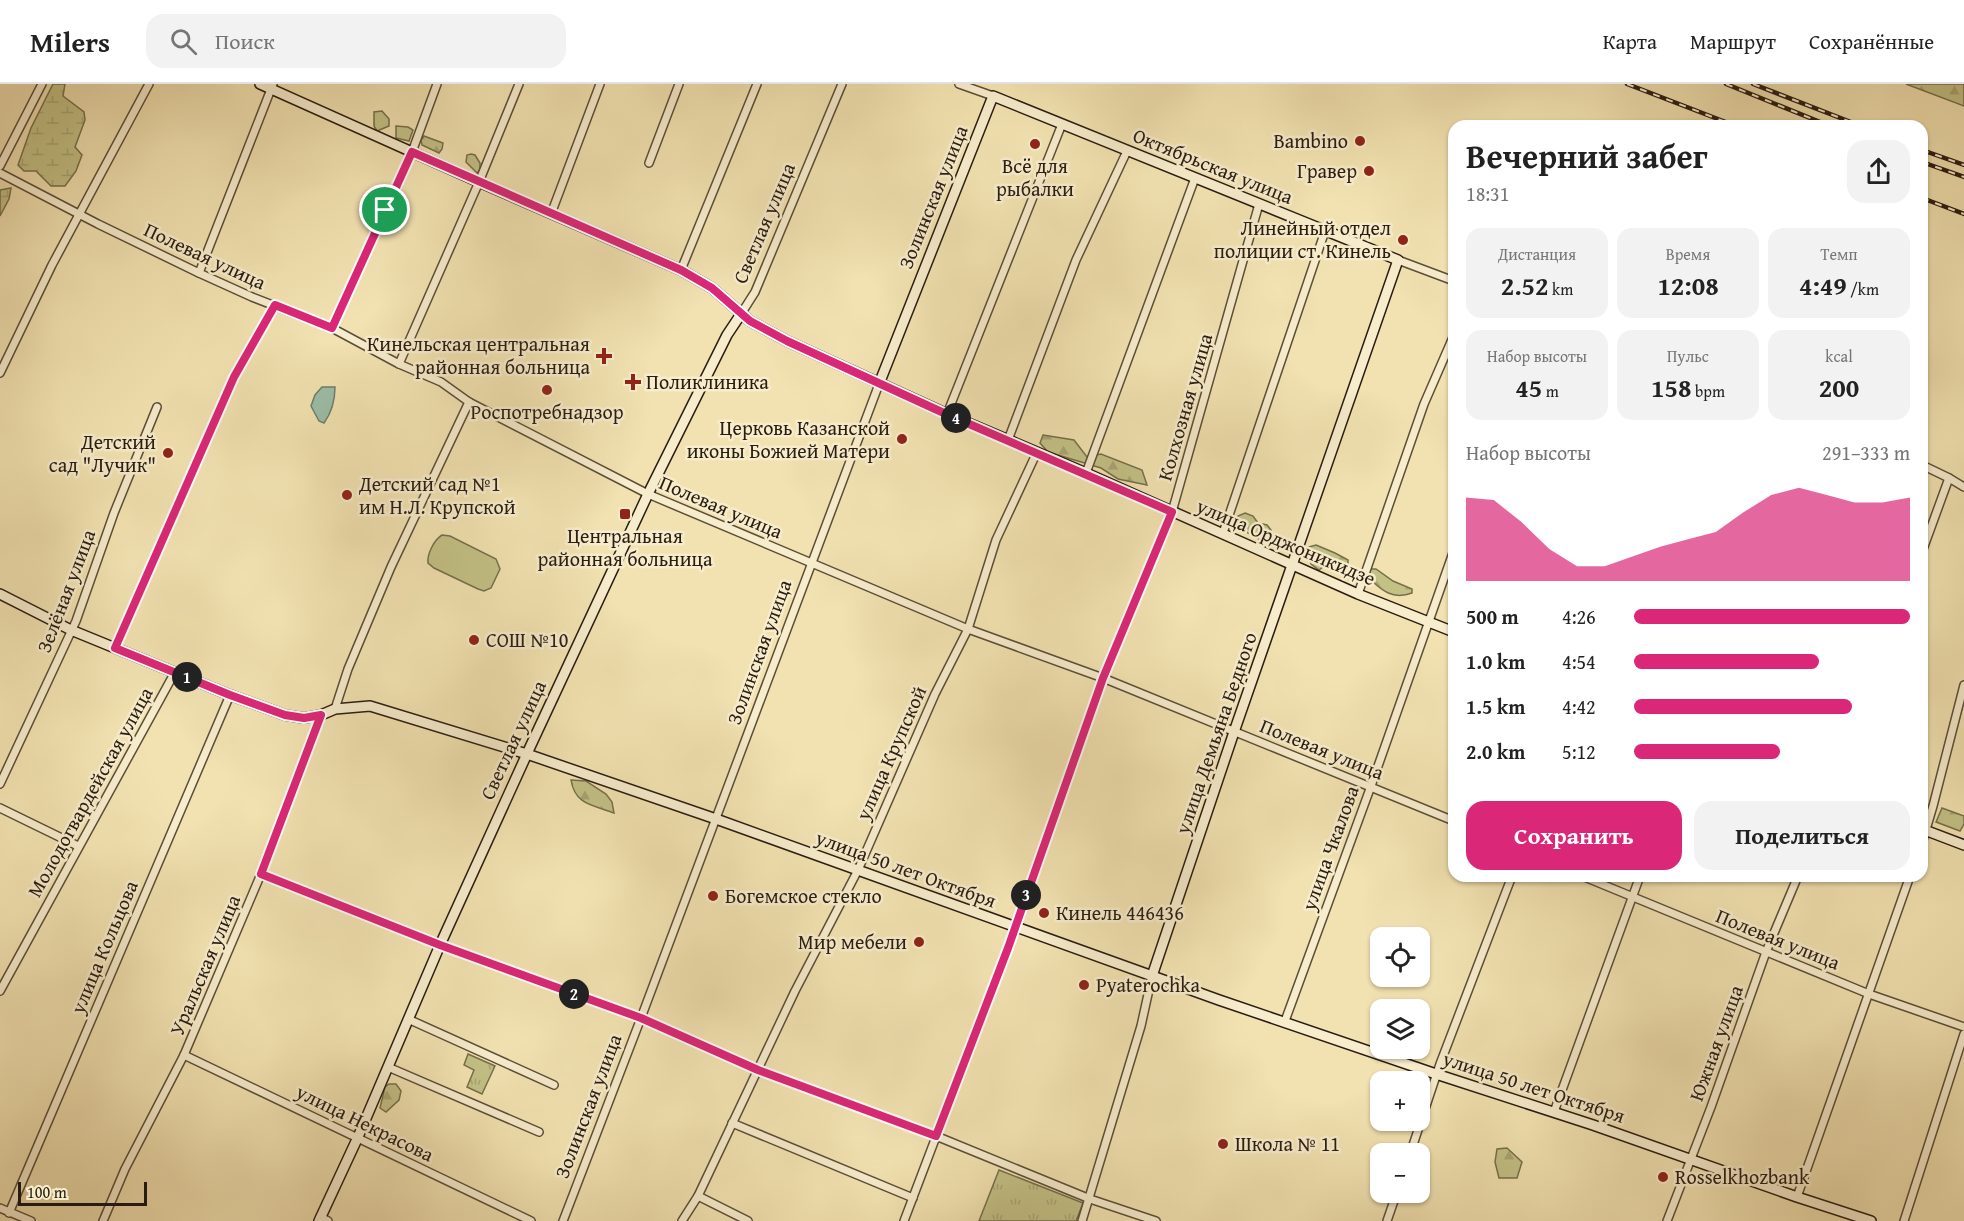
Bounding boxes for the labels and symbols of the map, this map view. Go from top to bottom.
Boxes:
street label: Золинская улица [891,120,975,273]
street label: Октябрьская улица [1129,120,1298,211]
place label: Bambino [1273,126,1348,155]
marker: Bambino [1353,134,1367,148]
marker: Всё для рыбалки [1028,137,1042,151]
place label: Всё для рыбалки [996,151,1074,203]
place label: Гравер [1297,156,1357,185]
street label: Светлая улица [725,157,802,288]
marker: Гравер [1362,164,1376,178]
pin [359,184,410,235]
place label: Линейный отдел полиции ст. Кинель [1214,213,1391,265]
street label: Полевая улица [140,215,271,297]
marker: Линейный отдел полиции ст. Кинель [1396,233,1410,247]
place label: Кинельская центральная районная больница [367,329,590,381]
street label: Колхозная улица [1150,329,1220,484]
marker: Кинельская центральная районная больница [595,347,613,365]
place label: Поликлиника [646,367,769,396]
marker: Поликлиника [624,373,642,391]
marker: Роспотребнадзор [540,383,554,397]
place label: Роспотребнадзор [470,397,624,426]
pin: 4 [941,403,971,433]
place label: Церковь Казанской иконы Божией Матери [687,413,890,465]
place label: Детский сад "Лучик" [49,427,156,479]
marker: Церковь Казанской иконы Божией Матери [895,432,909,446]
marker: Детский сад "Лучик" [161,446,175,460]
street label: Полевая улица [655,468,788,546]
place label: Детский сад №1 им Н.Л. Крупской [358,469,516,521]
marker: Детский сад №1 им Н.Л. Крупской [340,488,354,502]
street label: улица Орджоникидзе [1191,490,1380,592]
marker: Центральная районная больница [618,507,632,521]
place label: Центральная районная больница [538,521,713,573]
street label: Зелёная улица [29,525,102,657]
street label: Золинская улица [719,575,798,728]
place label: СОШ №10 [486,625,568,654]
street label: улица Демьяна Бедного [1167,628,1264,839]
marker: СОШ №10 [467,633,481,647]
pin: 1 [172,662,202,692]
street label: Светлая улица [472,675,553,804]
street label: Молодогвардейская улица [20,681,160,902]
street label: улица Крупской [848,681,933,826]
street label: Полевая улица [1256,711,1389,787]
street label: улица Чкалова [1293,781,1366,915]
street label: улица 50 лет Октября [811,822,1000,915]
street label: улица Кольцова [62,875,145,1019]
pin: 3 [1011,880,1041,910]
place label: Богемское стекло [725,881,882,910]
marker: Богемское стекло [706,889,720,903]
street label: Уральская улица [162,890,247,1040]
place label: Кинель 446436 [1056,898,1184,927]
street label: Полевая улица [1712,901,1845,977]
marker: Кинель 446436 [1037,906,1051,920]
place label: Мир мебели [798,927,907,956]
marker: Мир мебели [912,935,926,949]
place label: Pyaterochka [1096,970,1200,999]
marker: Pyaterochka [1077,978,1091,992]
pin: 2 [559,979,589,1009]
street label: Южная улица [1681,980,1750,1105]
street label: Золинская улица [547,1029,629,1182]
street label: улица 50 лет Октября [1438,1043,1629,1130]
street label: улица Некрасова [290,1076,439,1169]
place label: Школа № 11 [1235,1129,1340,1158]
marker: Школа № 11 [1216,1137,1230,1151]
place label: Rosselkhozbank [1675,1162,1810,1191]
marker: Rosselkhozbank [1656,1170,1670,1184]
scale bar [18,1179,147,1206]

